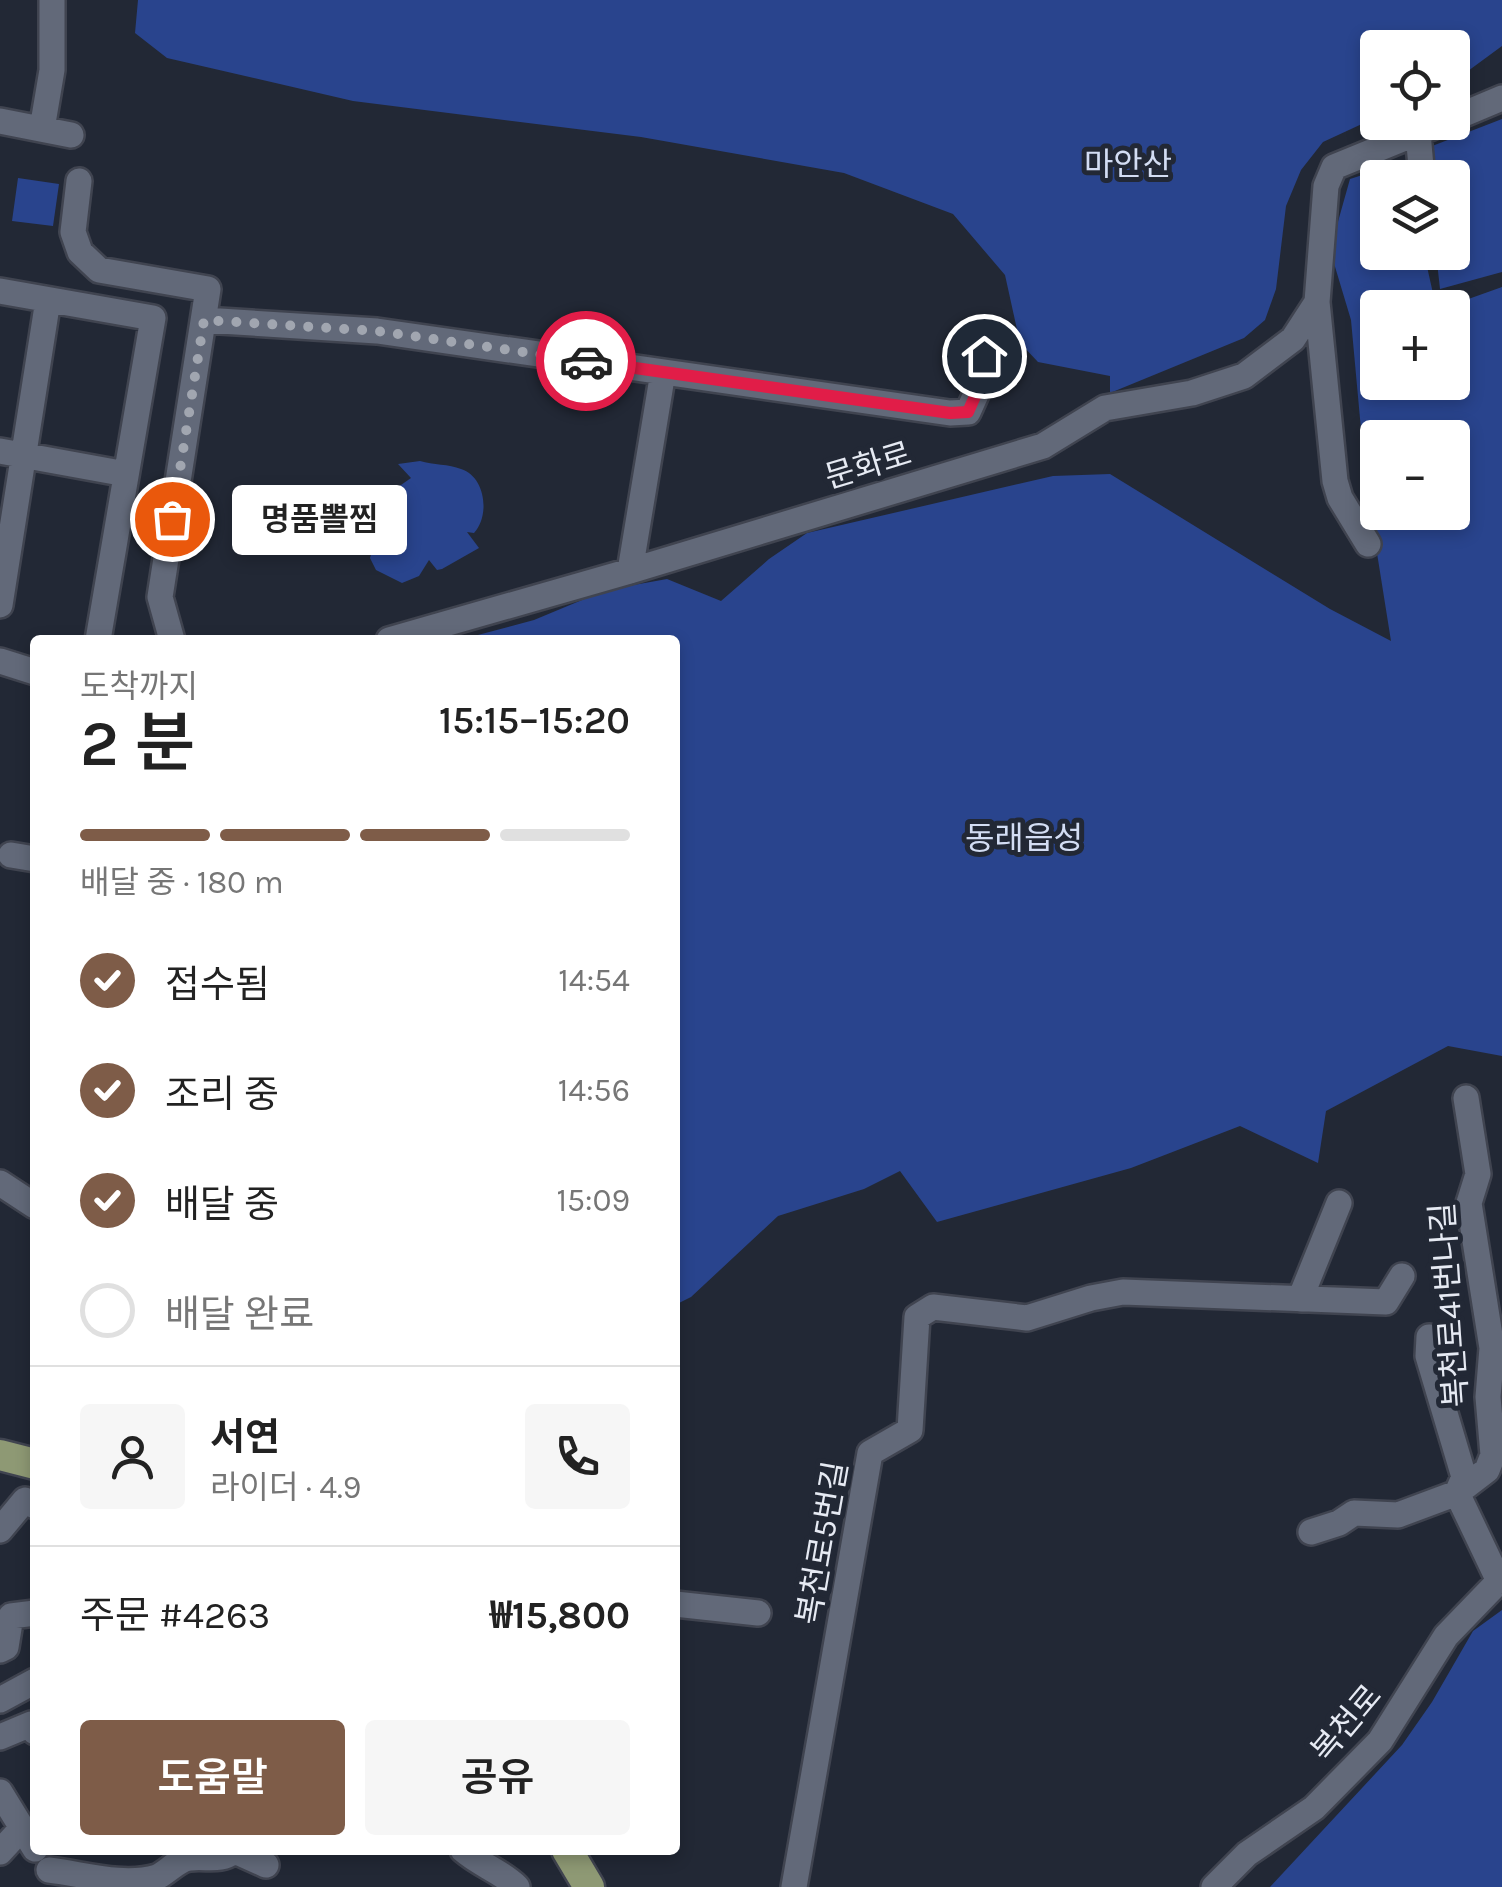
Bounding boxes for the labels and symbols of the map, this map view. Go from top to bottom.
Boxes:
park label: 마안산 [1084,146,1172,183]
courier [536,311,636,411]
pin [942,314,1027,399]
street label: 문화로 [821,435,916,496]
pin [130,477,215,562]
callout: 명품뽈찜 [232,484,407,554]
park label: 동래읍성 [965,820,1083,857]
street label: 복천로41번나길 [1424,1201,1475,1409]
street label: 복천로5번길 [790,1458,855,1628]
street label: 복천로 [1304,1678,1389,1769]

